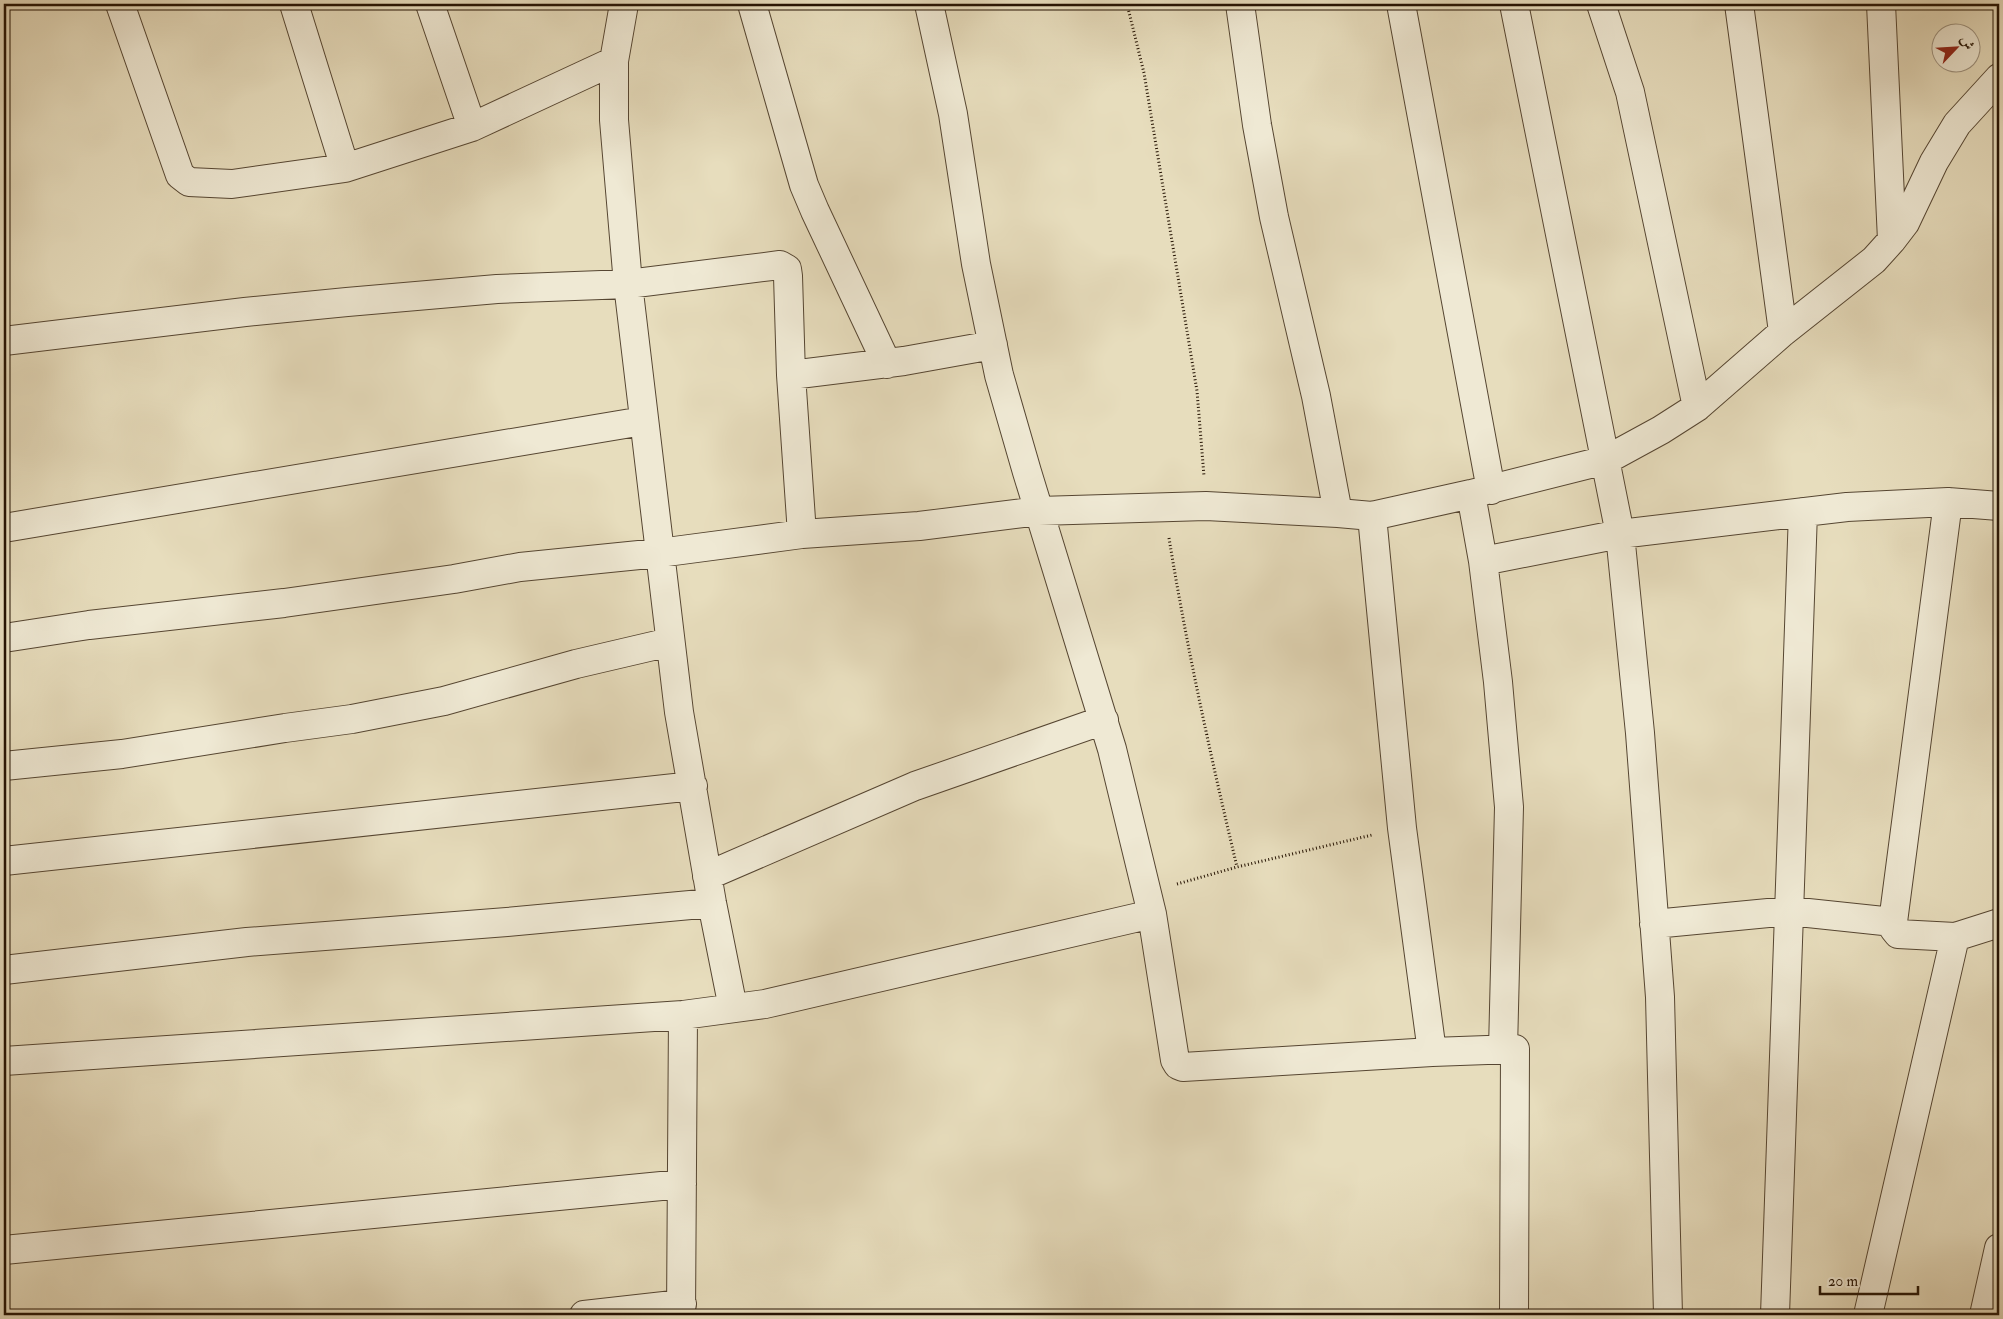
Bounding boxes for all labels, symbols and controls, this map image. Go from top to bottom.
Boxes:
north arrow [1930,22,1980,72]
text: ش [1957,33,1978,53]
scale bar [1820,1264,1918,1296]
text: 20 m [1828,1272,1858,1291]

